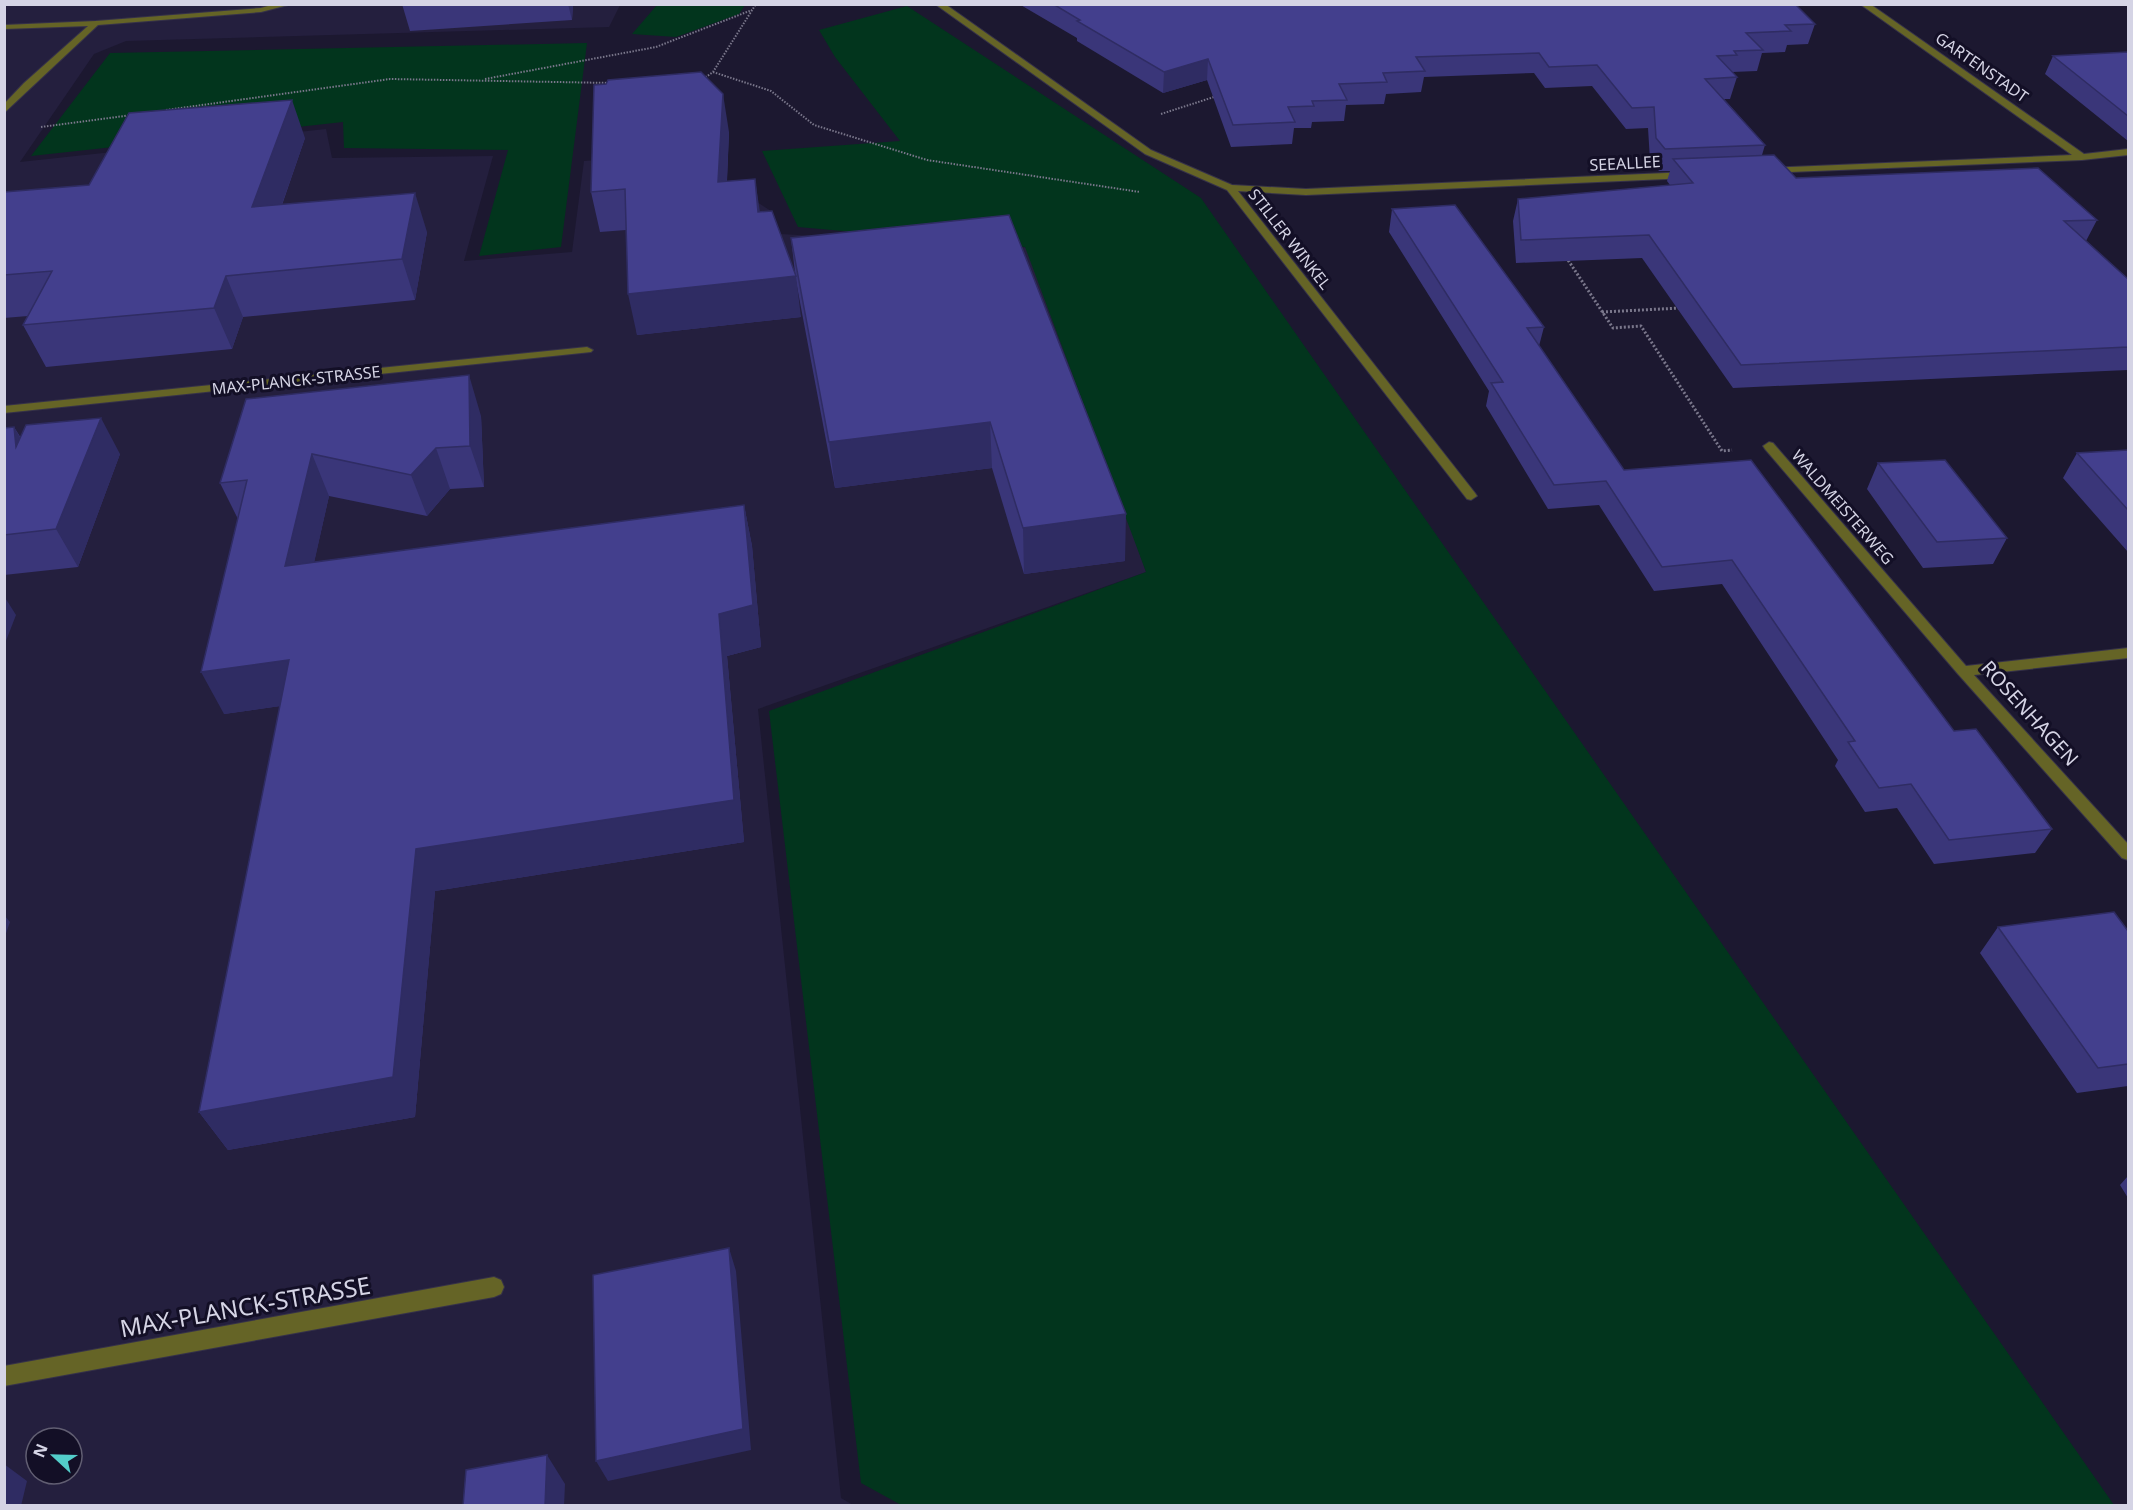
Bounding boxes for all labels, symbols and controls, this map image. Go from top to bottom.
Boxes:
street label: GARTENSTADT [1931,27,2033,107]
street label: SEEALLEE [1589,150,1661,176]
street label: STILLER WINKEL [1244,184,1336,294]
street label: MAX-PLANCK-STRASSE [211,360,381,400]
street label: WALDMEISTERWEG [1787,445,1899,569]
street label: ROSENHAGEN [1975,654,2085,772]
street label: MAX-PLANCK-STRASSE [117,1268,373,1344]
north arrow [24,1426,84,1486]
text: N [27,1440,53,1461]

